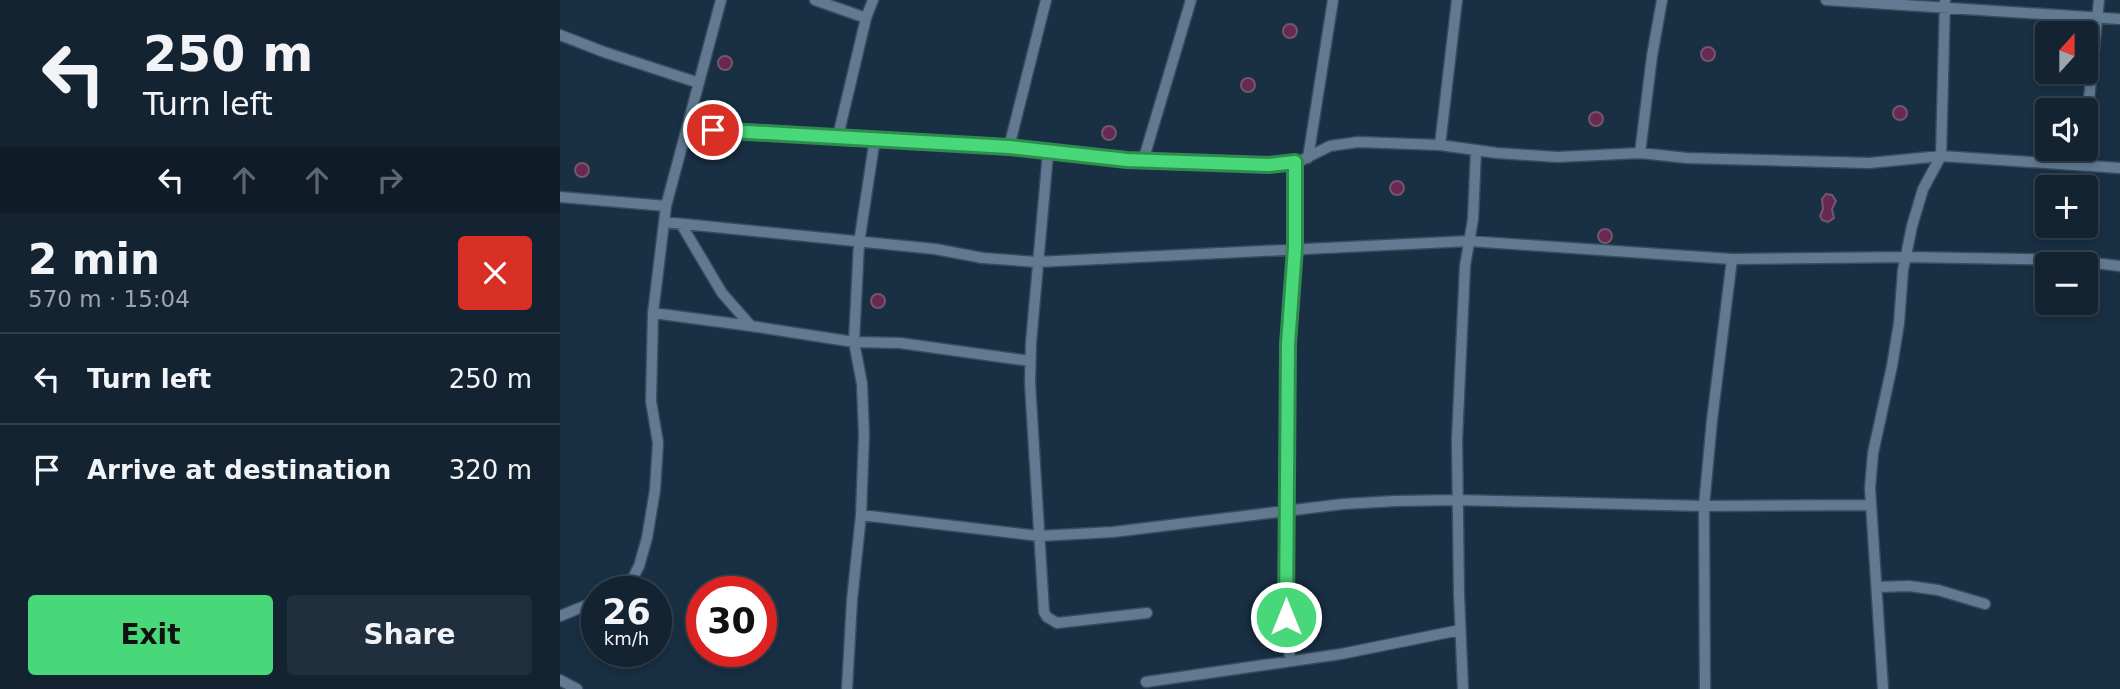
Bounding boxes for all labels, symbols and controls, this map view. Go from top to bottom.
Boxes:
north arrow [2035,21,2098,84]
map controls [2035,21,2098,315]
text: 250 m [143,26,313,83]
icon: left [28,28,119,119]
text: Turn left [143,85,273,123]
button: sound [2035,98,2098,161]
pin [683,100,743,160]
icon: arrive [694,111,732,149]
icon: left [152,161,190,199]
icon: ahead [225,161,263,199]
icon: ahead [298,161,336,199]
icon: right [371,161,409,199]
button: + [2035,175,2098,238]
text: 2 min [28,235,160,284]
button: close [458,236,532,310]
button: − [2035,252,2098,315]
text: 570 m · 15:04 [28,286,190,312]
icon: left [28,360,66,398]
text: Turn left [87,364,211,394]
text: 250 m [449,364,532,394]
icon: arrive [28,451,66,489]
text: Arrive at destination [87,455,391,485]
text: 320 m [449,455,532,485]
speed limit sign: 30 [686,576,777,667]
position arrow [1249,580,1323,654]
text: 26 [602,592,651,632]
button: Exit [28,595,273,675]
button: Share [287,595,532,675]
text: km/h [604,628,649,649]

